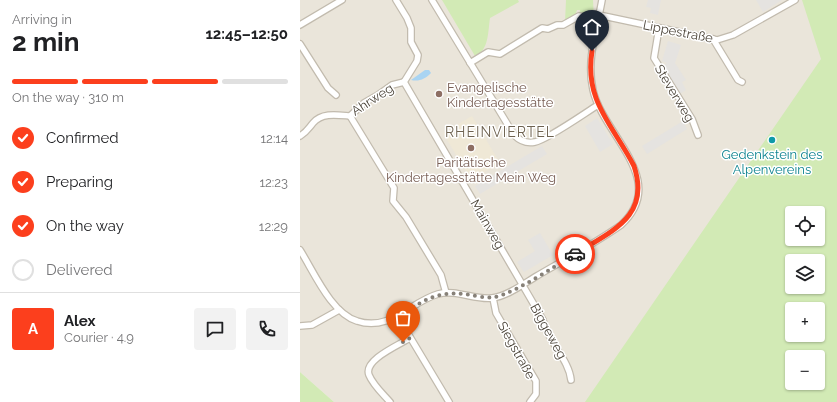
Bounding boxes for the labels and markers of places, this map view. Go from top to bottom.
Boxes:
pin [575,10,609,51]
place label: Evangelische Kindertagesstätte [447,80,554,110]
marker: Evangelische Kindertagesstätte [434,89,444,99]
marker: Gedenkstein des Alpenvereins [767,135,777,145]
marker: Paritätische Kindertagesstätte Mein Weg [466,143,476,153]
place label: Gedenkstein des Alpenvereins [721,147,823,177]
place label: Paritätische Kindertagesstätte Mein Weg [386,155,556,185]
pin [386,301,420,342]

